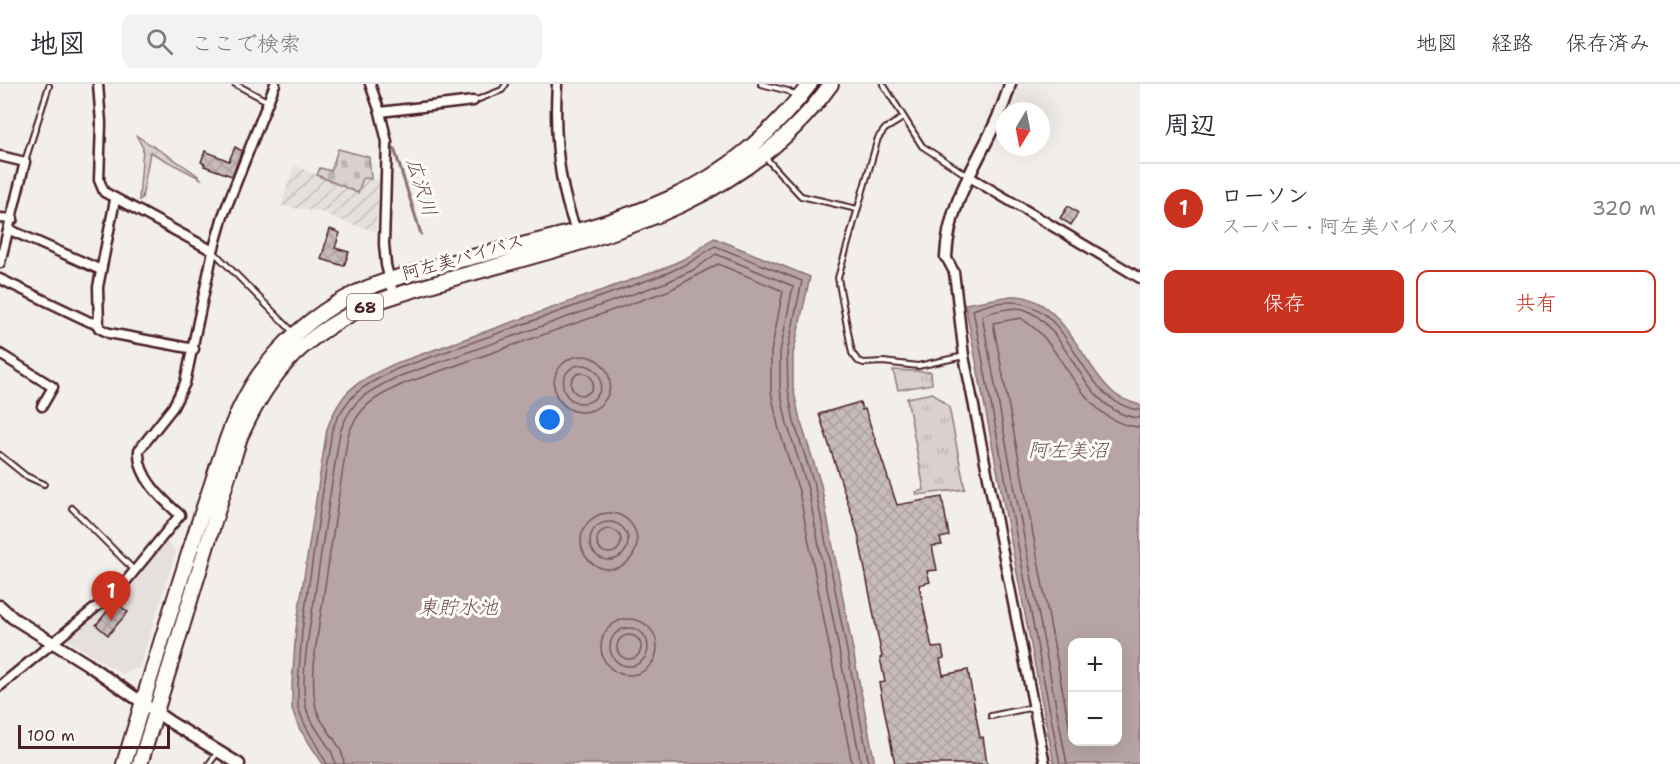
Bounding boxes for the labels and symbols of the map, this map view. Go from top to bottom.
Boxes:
north arrow [996,102,1050,156]
water label: 広沢川 [401,155,443,219]
street label: 阿左美バイパス [399,228,527,286]
road number: 68 [347,294,383,320]
your location [535,405,564,434]
water label: 阿左美沼 [1028,437,1110,463]
pin: 1 [92,572,130,621]
water label: 東貯水池 [418,594,499,620]
scale bar [18,722,170,750]

